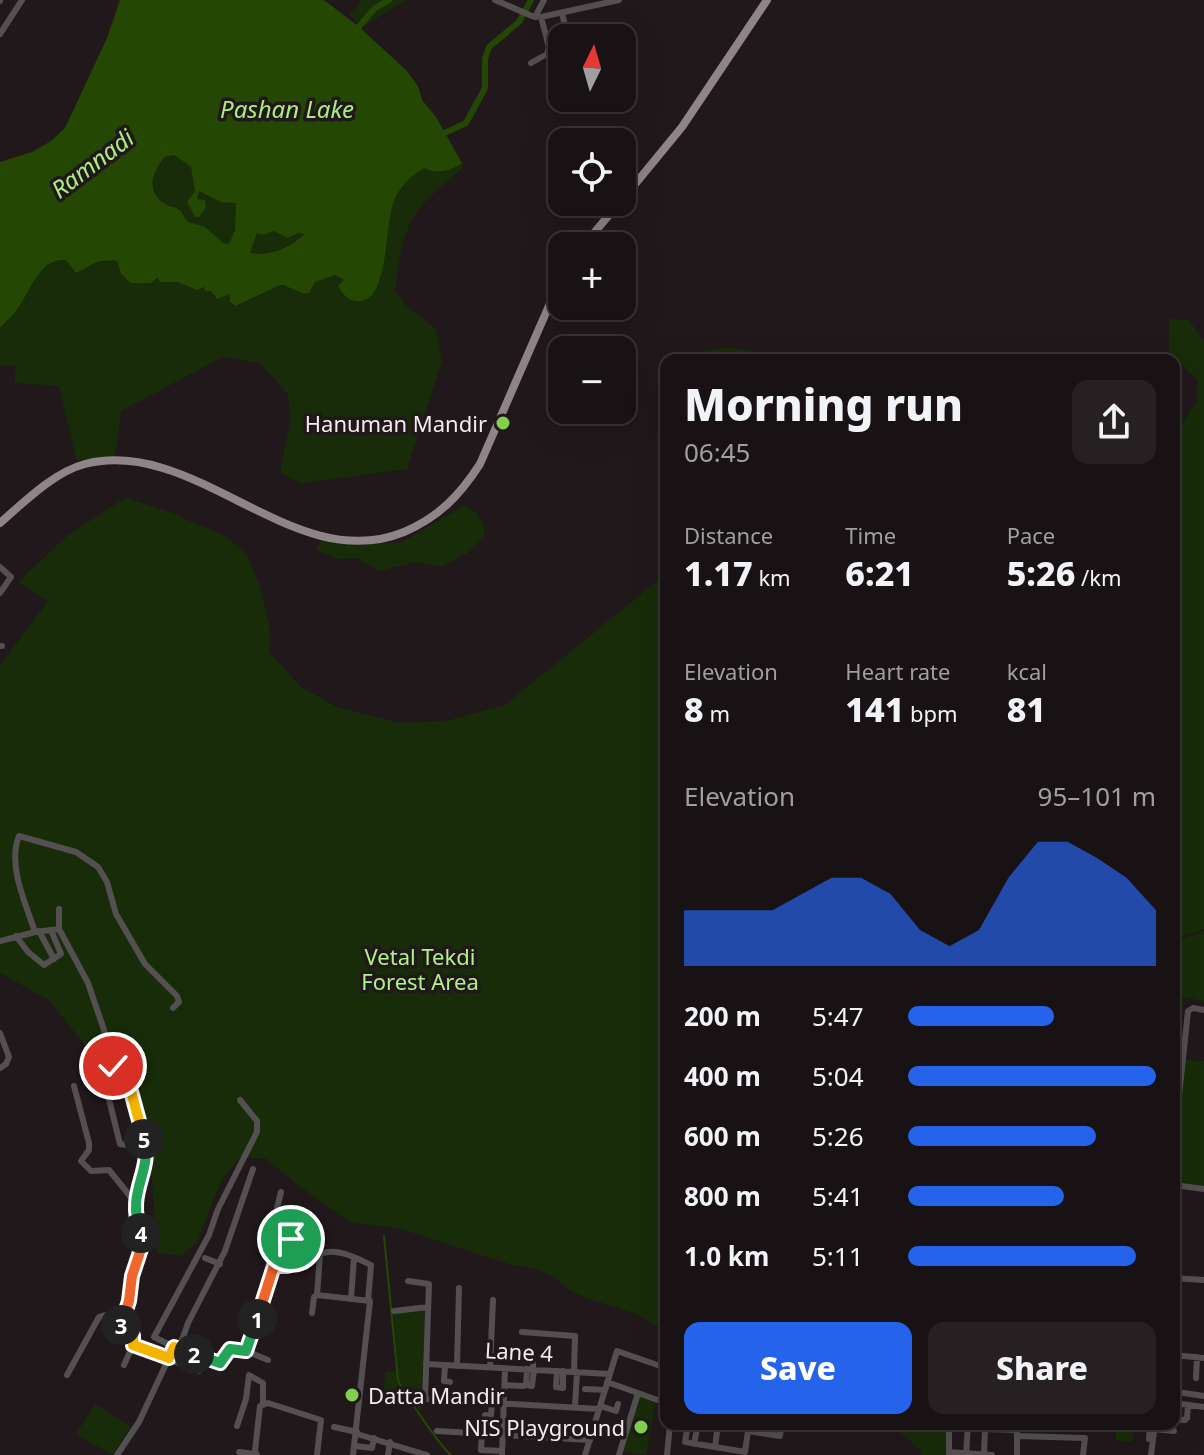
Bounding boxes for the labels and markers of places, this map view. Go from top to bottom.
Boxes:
place label: Hanuman Mandir [305,408,487,438]
marker: Hanuman Mandir [494,414,512,432]
pin [79,1032,147,1100]
pin: 5 [124,1119,164,1159]
pin [257,1205,325,1273]
pin: 4 [121,1213,161,1253]
pin: 1 [237,1299,277,1339]
pin: 3 [101,1305,141,1345]
pin: 2 [174,1334,214,1374]
place label: Datta Mandir [368,1380,505,1410]
marker: Datta Mandir [343,1386,361,1404]
place label: NIS Playground [464,1412,625,1442]
marker: NIS Playground [632,1418,650,1436]

